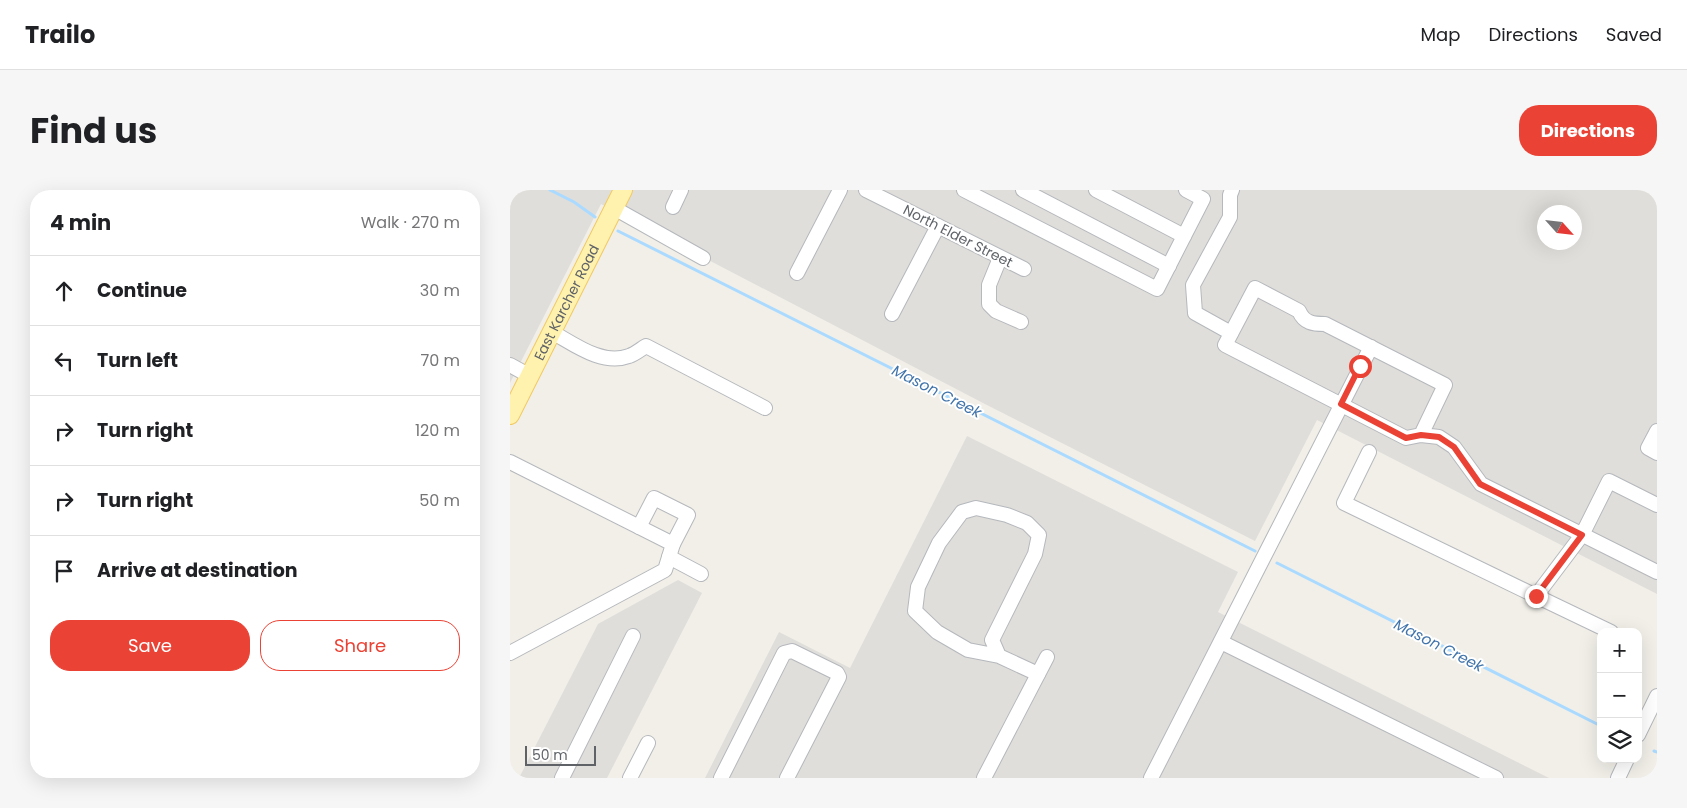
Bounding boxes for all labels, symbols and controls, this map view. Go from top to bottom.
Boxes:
text: Trailo [25,18,95,51]
text: Map [1421,22,1460,47]
text: Directions [1488,22,1578,47]
text: Saved [1606,22,1662,47]
button: Directions [1519,105,1657,156]
text: Find us [30,106,157,155]
street label: North Elder Street [900,200,1016,272]
north arrow [1537,205,1582,250]
text: 4 min [50,208,111,237]
text: Walk · 270 m [361,211,460,234]
street label: East Karcher Road [529,241,604,364]
icon: ahead [50,277,78,305]
text: Continue [97,277,187,304]
text: 30 m [420,279,460,302]
icon: left [50,347,78,375]
text: Turn left [97,347,178,374]
text: 70 m [420,349,460,372]
route start [1349,355,1372,378]
water label: Mason Creek [889,359,987,423]
icon: right [50,417,78,445]
text: Turn right [97,417,193,444]
text: 120 m [415,419,460,442]
icon: right [50,487,78,515]
text: Turn right [97,487,193,514]
text: 50 m [419,489,460,512]
icon: arrive [50,557,78,585]
text: Arrive at destination [97,557,298,584]
route end [1525,585,1548,608]
water label: Mason Creek [1391,613,1489,677]
button: Save [50,620,250,671]
button: Share [260,620,460,671]
map controls [1597,628,1642,763]
button: + [1597,628,1642,673]
button: − [1597,673,1642,718]
button: layers [1597,718,1642,763]
scale bar [525,743,596,766]
text: 50 m [532,745,568,765]

